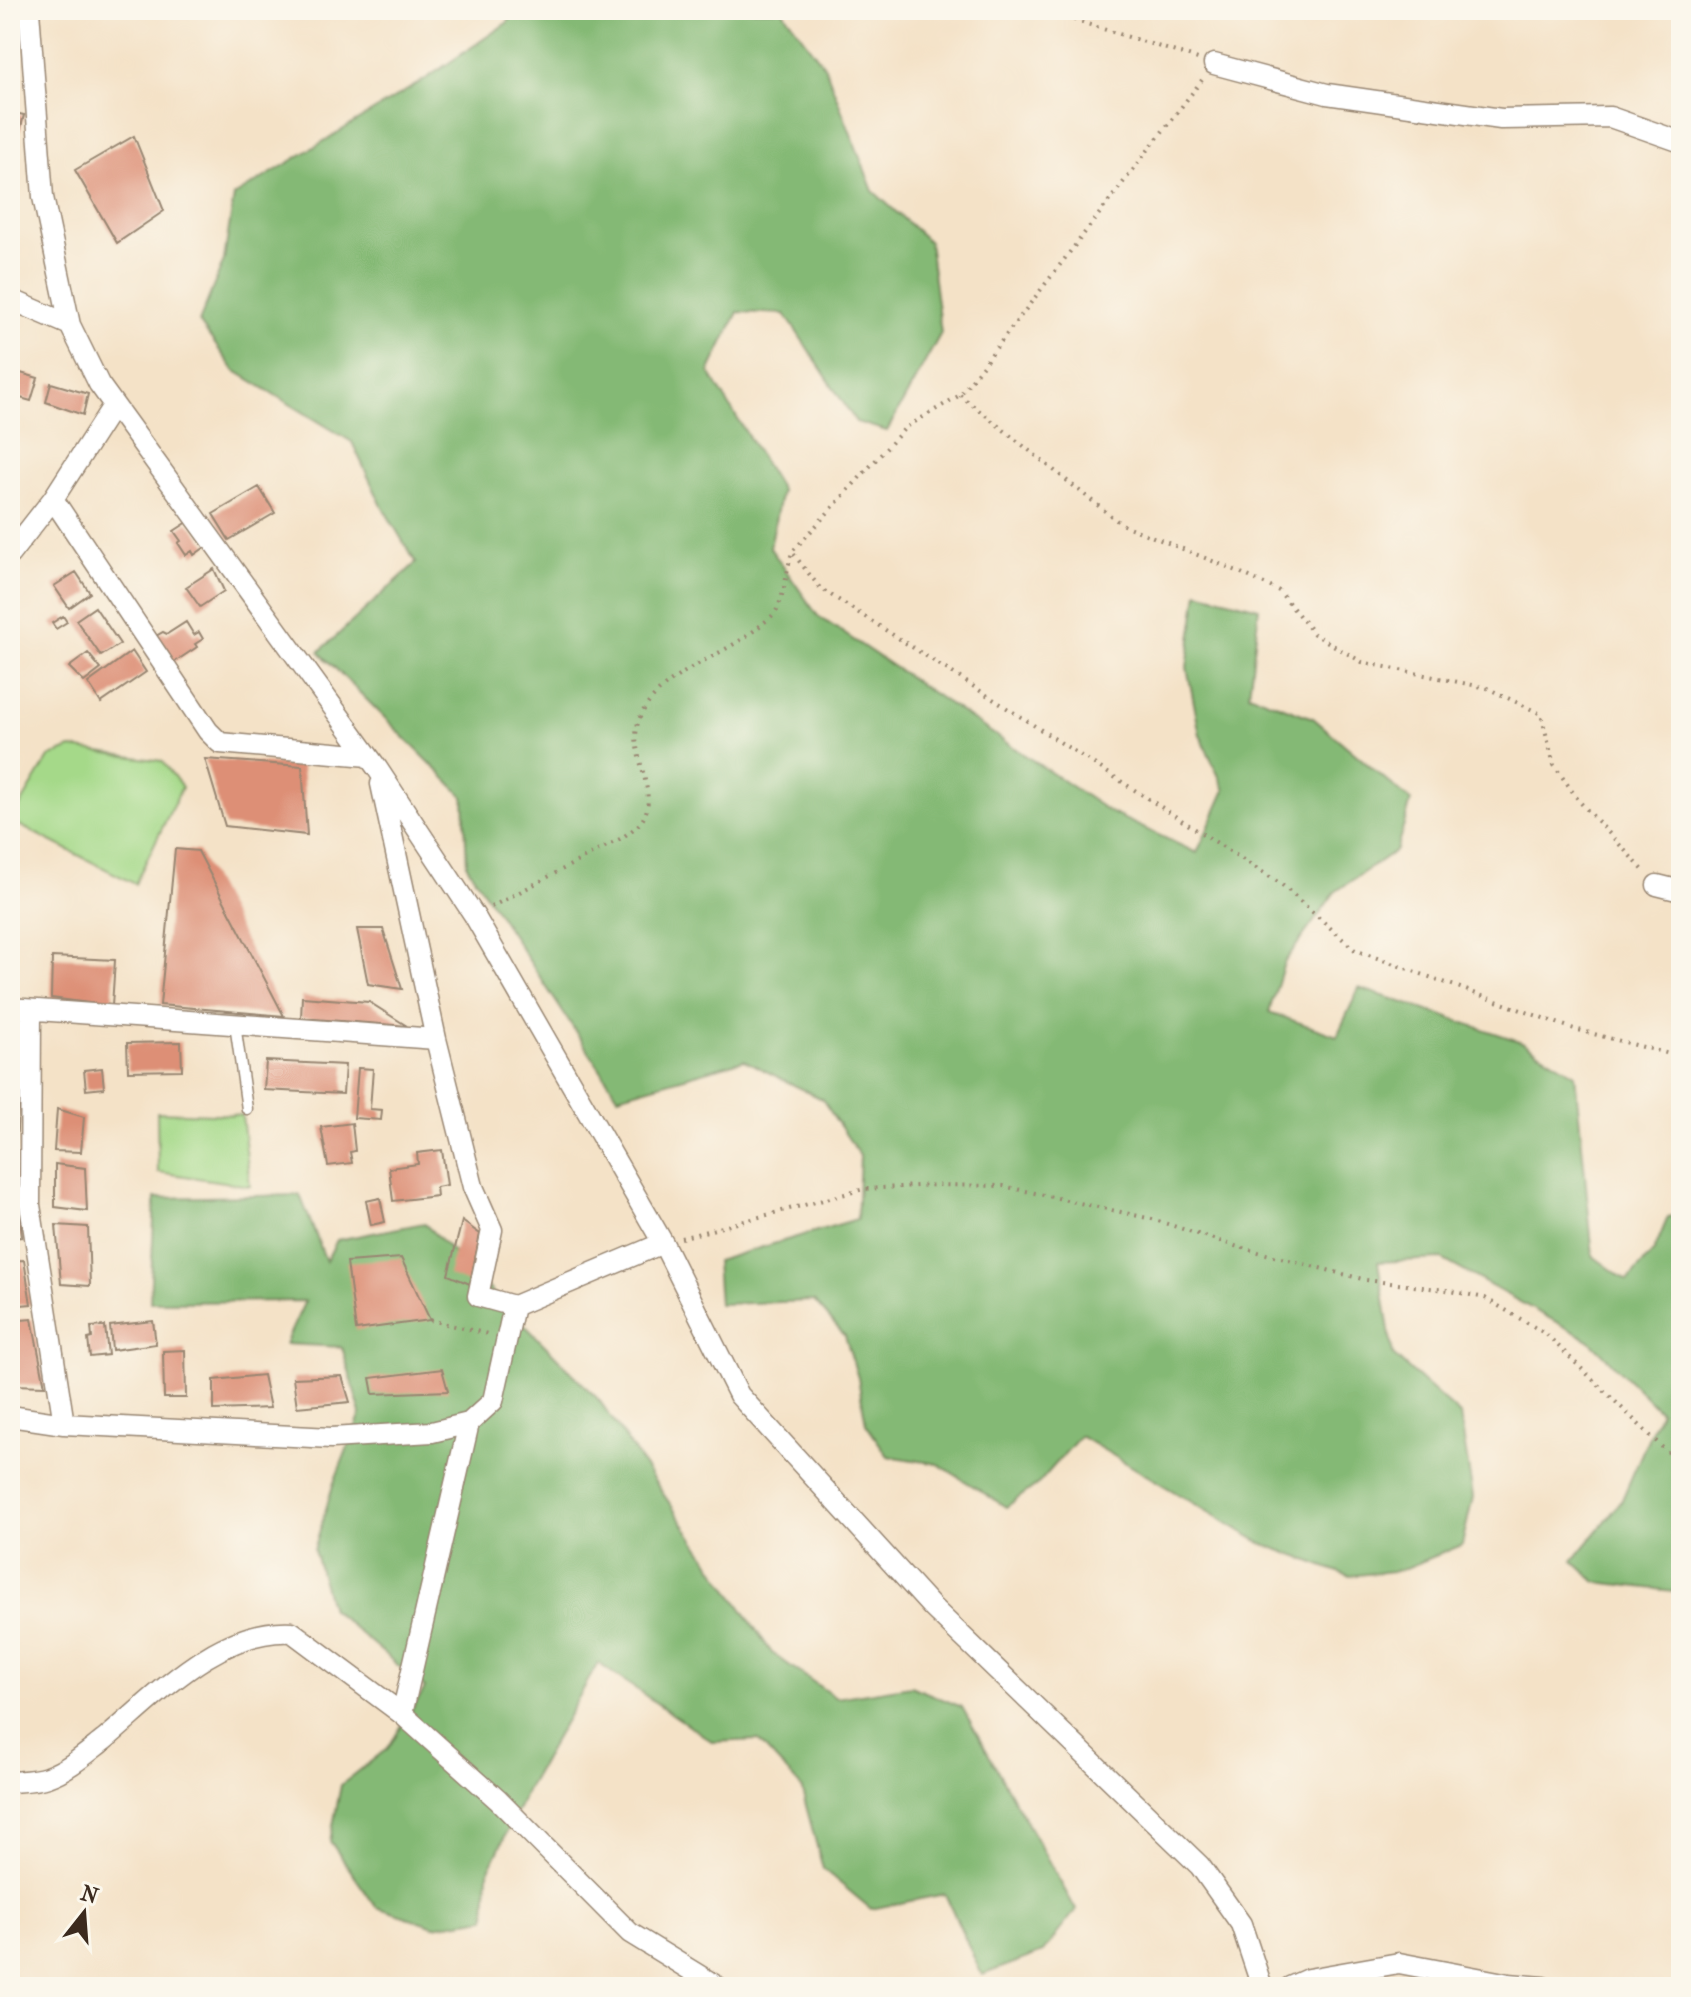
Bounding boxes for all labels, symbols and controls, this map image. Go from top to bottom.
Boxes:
north arrow [44,1873,124,1953]
text: N [78,1880,102,1910]

